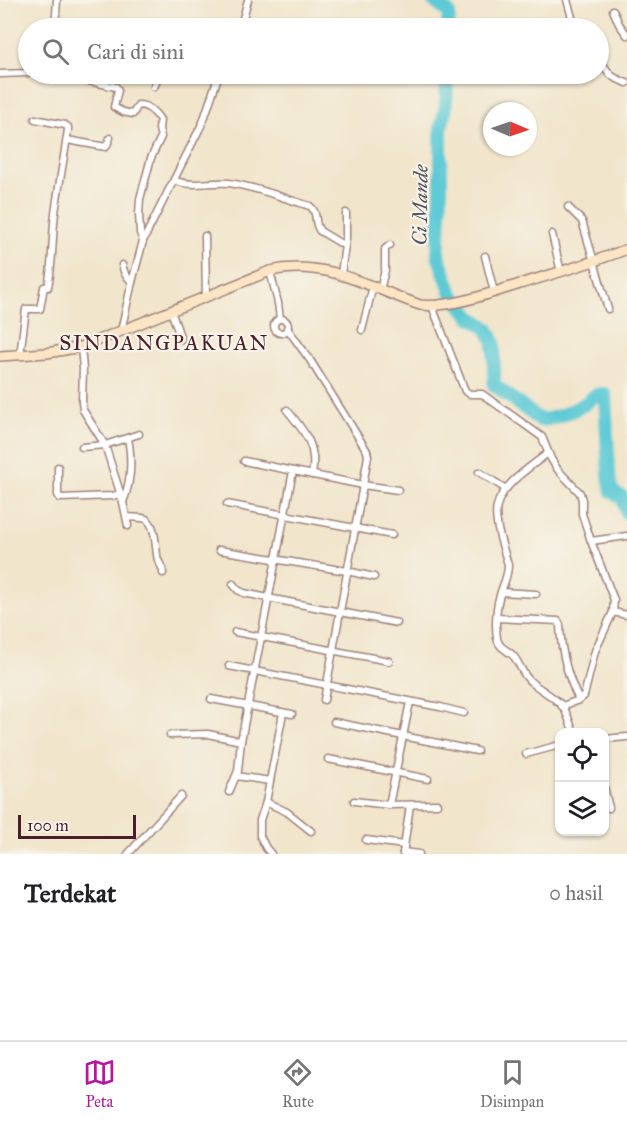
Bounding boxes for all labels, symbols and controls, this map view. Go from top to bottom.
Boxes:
search box [18,18,609,84]
icon: search [39,35,72,68]
text: Cari di sini [87,38,184,65]
north arrow [483,102,537,156]
water label: Ci Mande [407,164,433,246]
district label: SINDANGPAKUAN [59,330,269,356]
map controls [555,728,609,836]
button: locate [555,728,609,782]
button: layers [555,782,609,836]
scale bar [18,812,136,840]
text: 100 m [27,816,69,835]
text: Terdekat [24,877,116,909]
text: 0 hasil [549,881,603,905]
tab: Peta [83,1056,116,1111]
tab: Rute [281,1056,314,1111]
tab: Disimpan [480,1056,544,1111]

